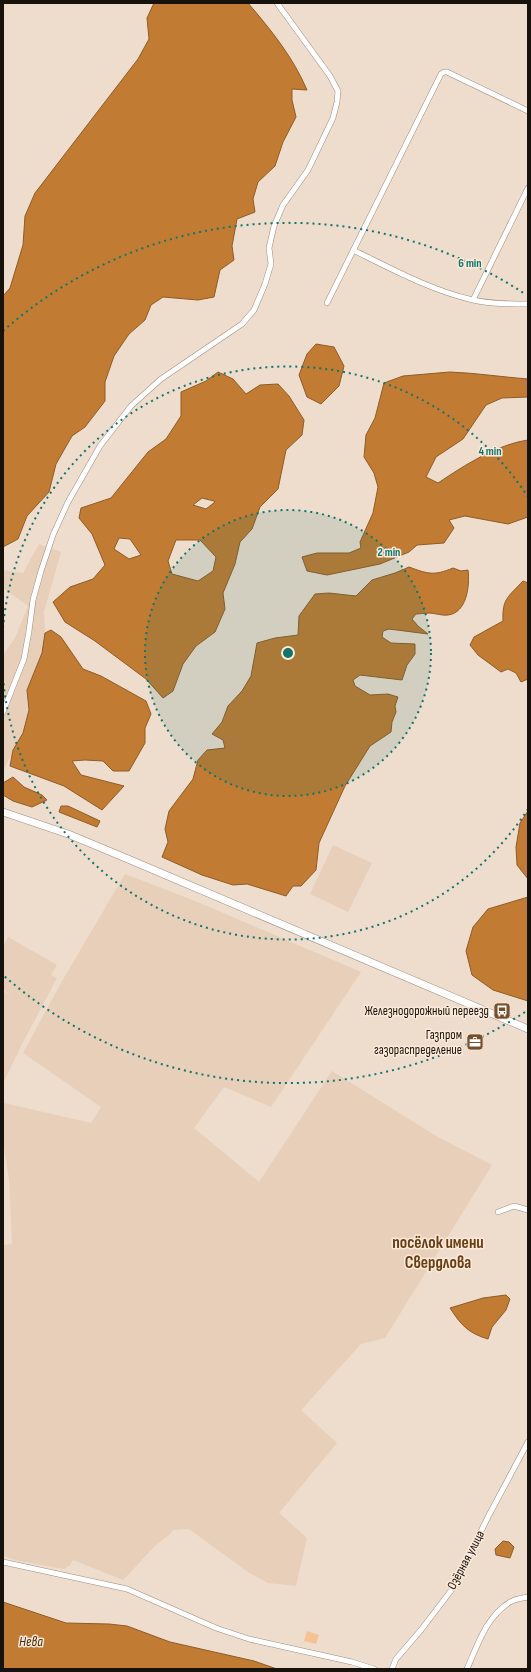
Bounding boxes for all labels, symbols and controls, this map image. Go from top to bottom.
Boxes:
text: 6 min [458,256,482,271]
text: 4 min [478,444,502,459]
text: 2 min [378,545,400,560]
centre of rings [281,646,295,660]
bus stop icon: Железнодорожный переезд [492,1001,512,1021]
place label: Железнодорожный переезд [364,1003,489,1019]
place label: Газпром газораспределение [374,1027,462,1058]
office icon: Газпром газораспределение [465,1032,485,1052]
district label: посёлок имени Свердлова [392,1233,484,1273]
street label: Озёрная улица [444,1528,488,1592]
water label: Нева [19,1633,43,1650]

